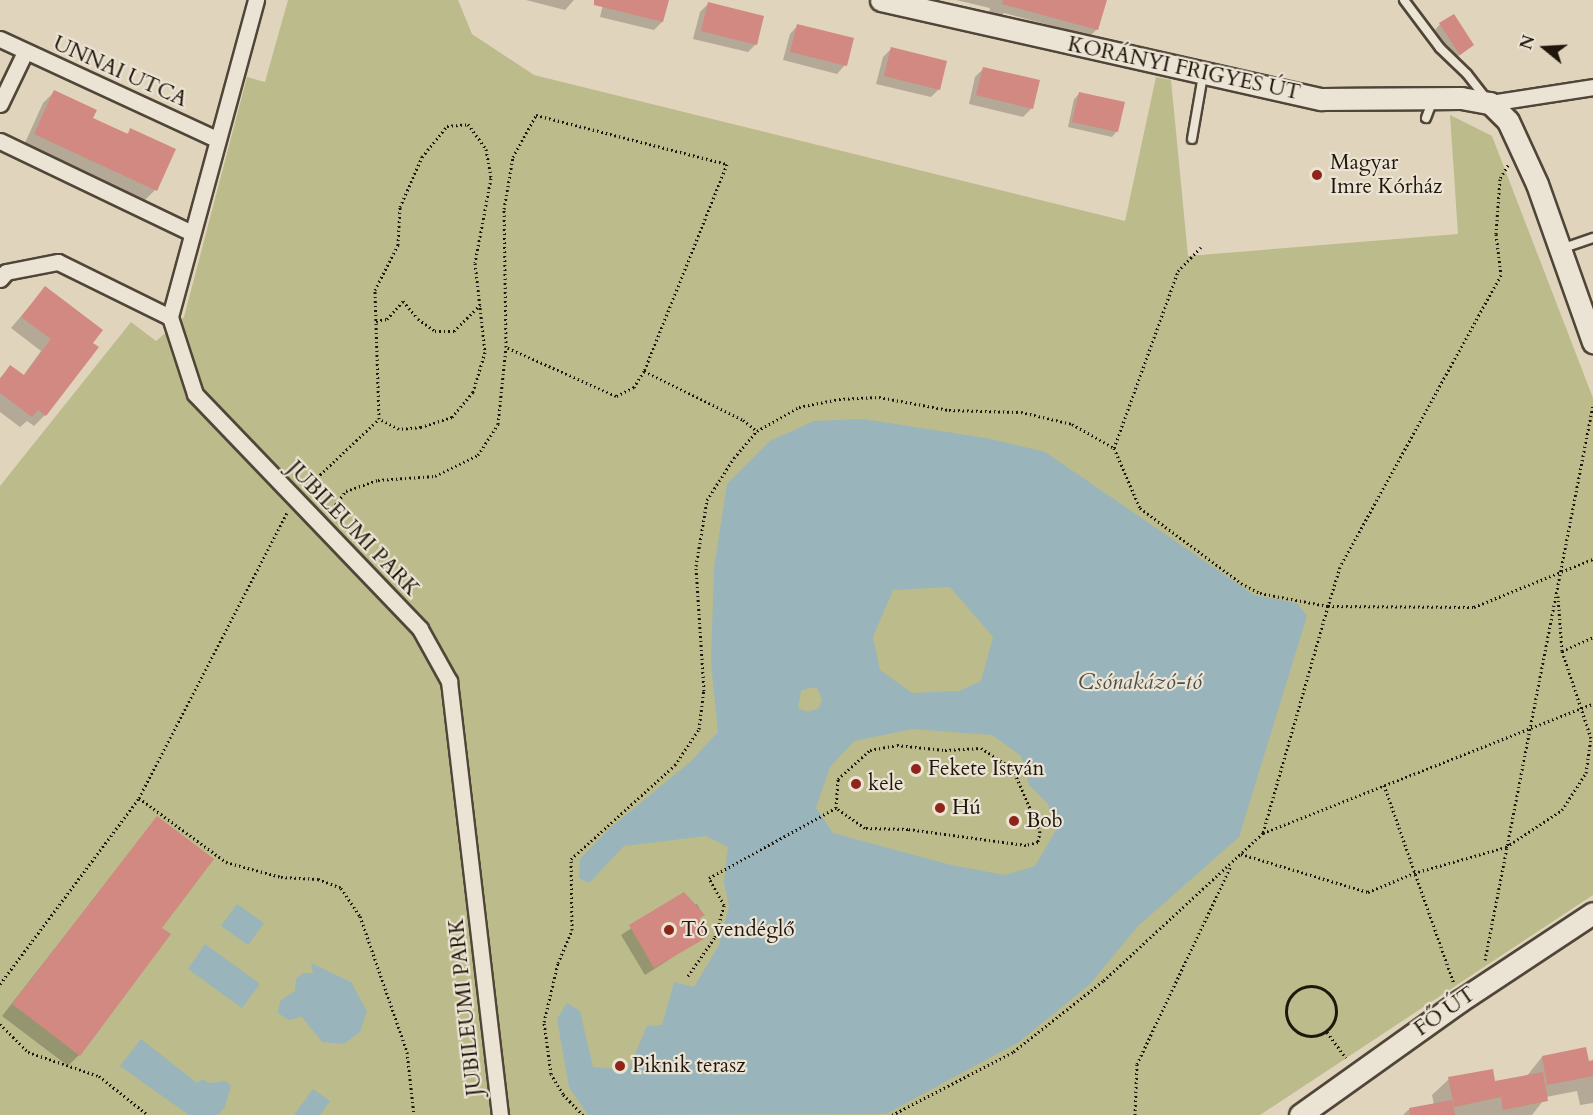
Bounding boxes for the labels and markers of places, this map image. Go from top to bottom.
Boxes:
place label: Magyar Imre Kórház [1330,150,1442,200]
marker: Magyar Imre Kórház [1308,166,1326,184]
place label: Fekete István [928,756,1045,782]
marker: Fekete István [909,762,923,776]
place label: kele [868,771,904,797]
marker: kele [849,777,863,791]
place label: Hú [952,795,981,821]
marker: Hú [933,801,947,815]
place label: Bob [1026,808,1063,834]
marker: Bob [1007,814,1021,828]
place label: Tó vendéglő [681,917,795,943]
marker: Tó vendéglő [662,923,676,937]
place label: Piknik terasz [632,1053,746,1079]
marker: Piknik terasz [613,1059,627,1073]

